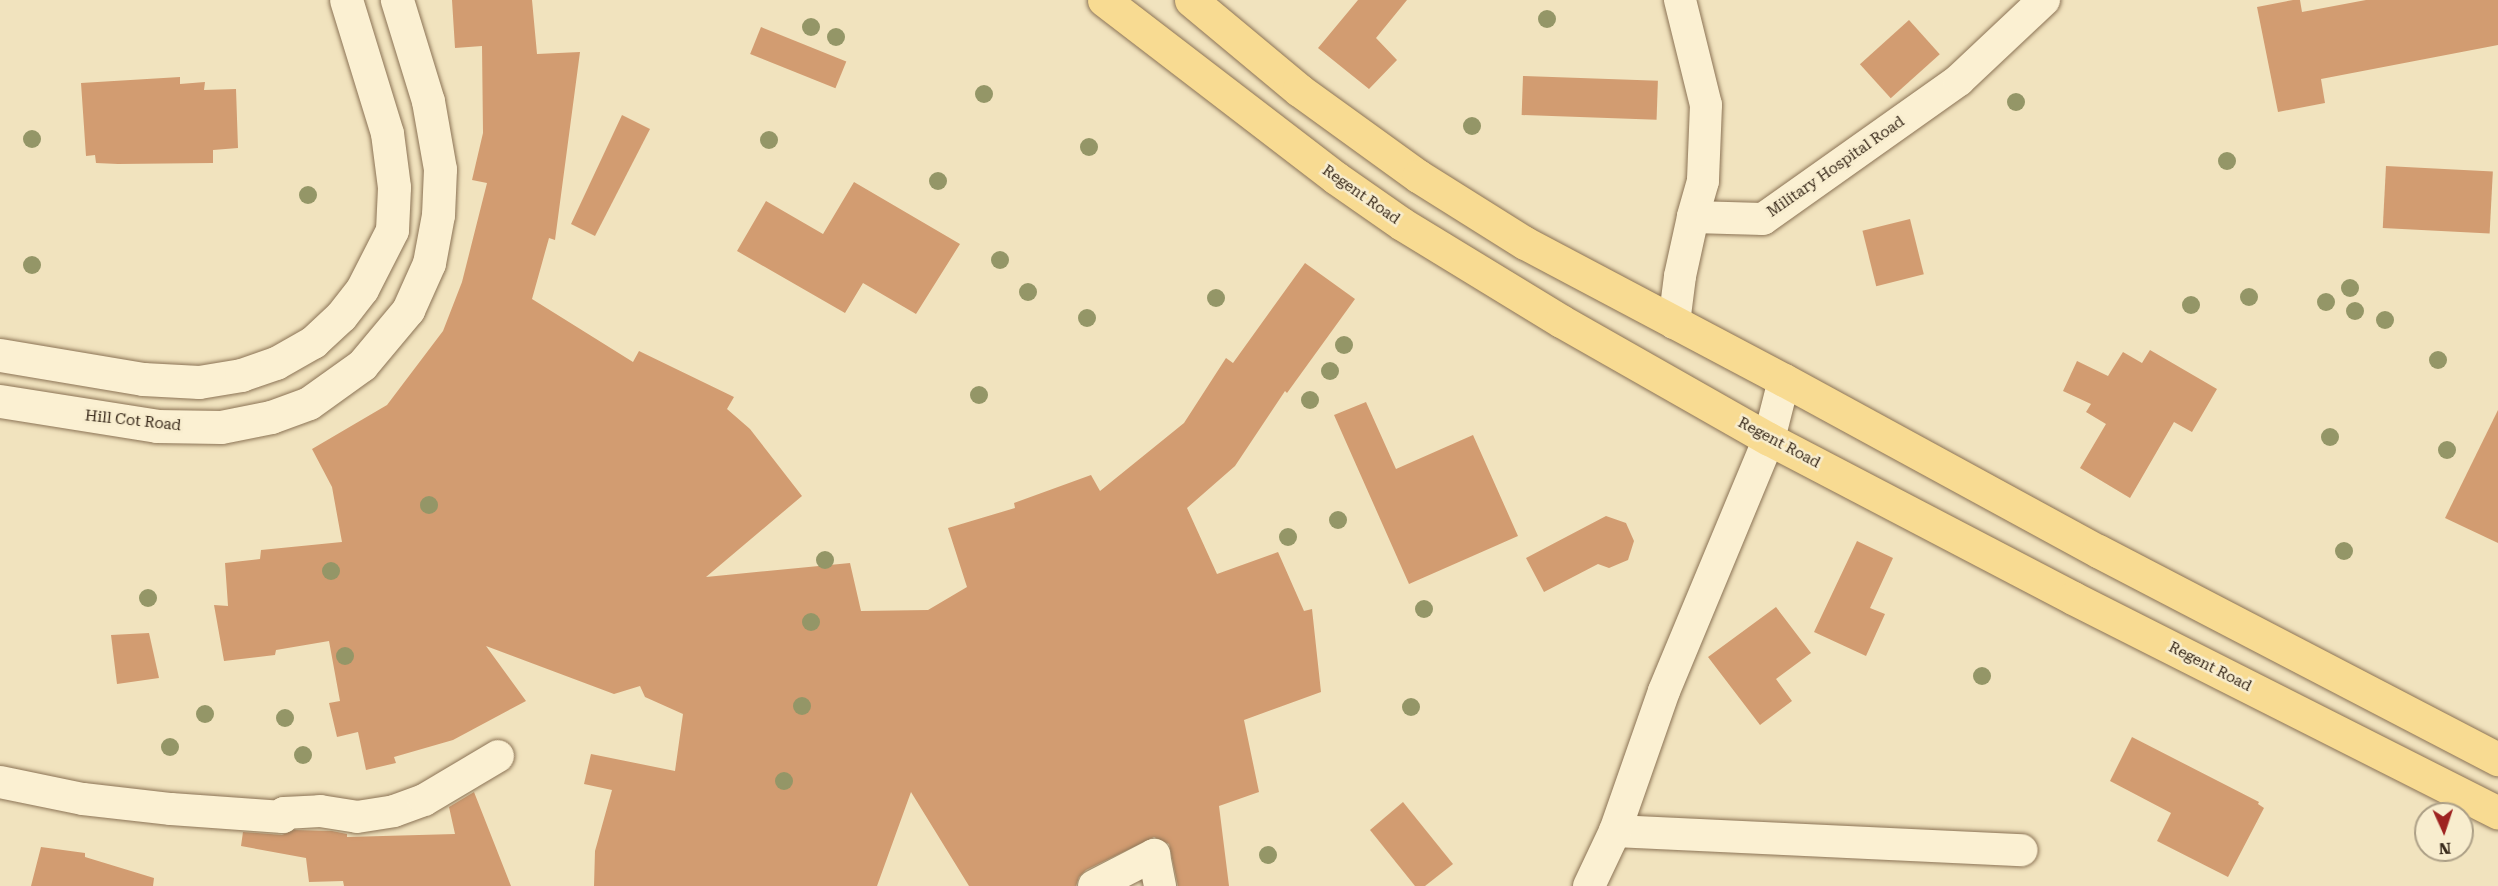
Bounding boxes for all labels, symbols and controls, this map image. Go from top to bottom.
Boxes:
street label: Military Hospital Road [1764,113,1908,221]
street label: Regent Road [1319,162,1403,228]
street label: Hill Cot Road [84,407,182,435]
street label: Regent Road [1735,414,1823,472]
street label: Regent Road [2166,638,2254,696]
north arrow [2414,802,2474,862]
text: N [2438,839,2452,858]

